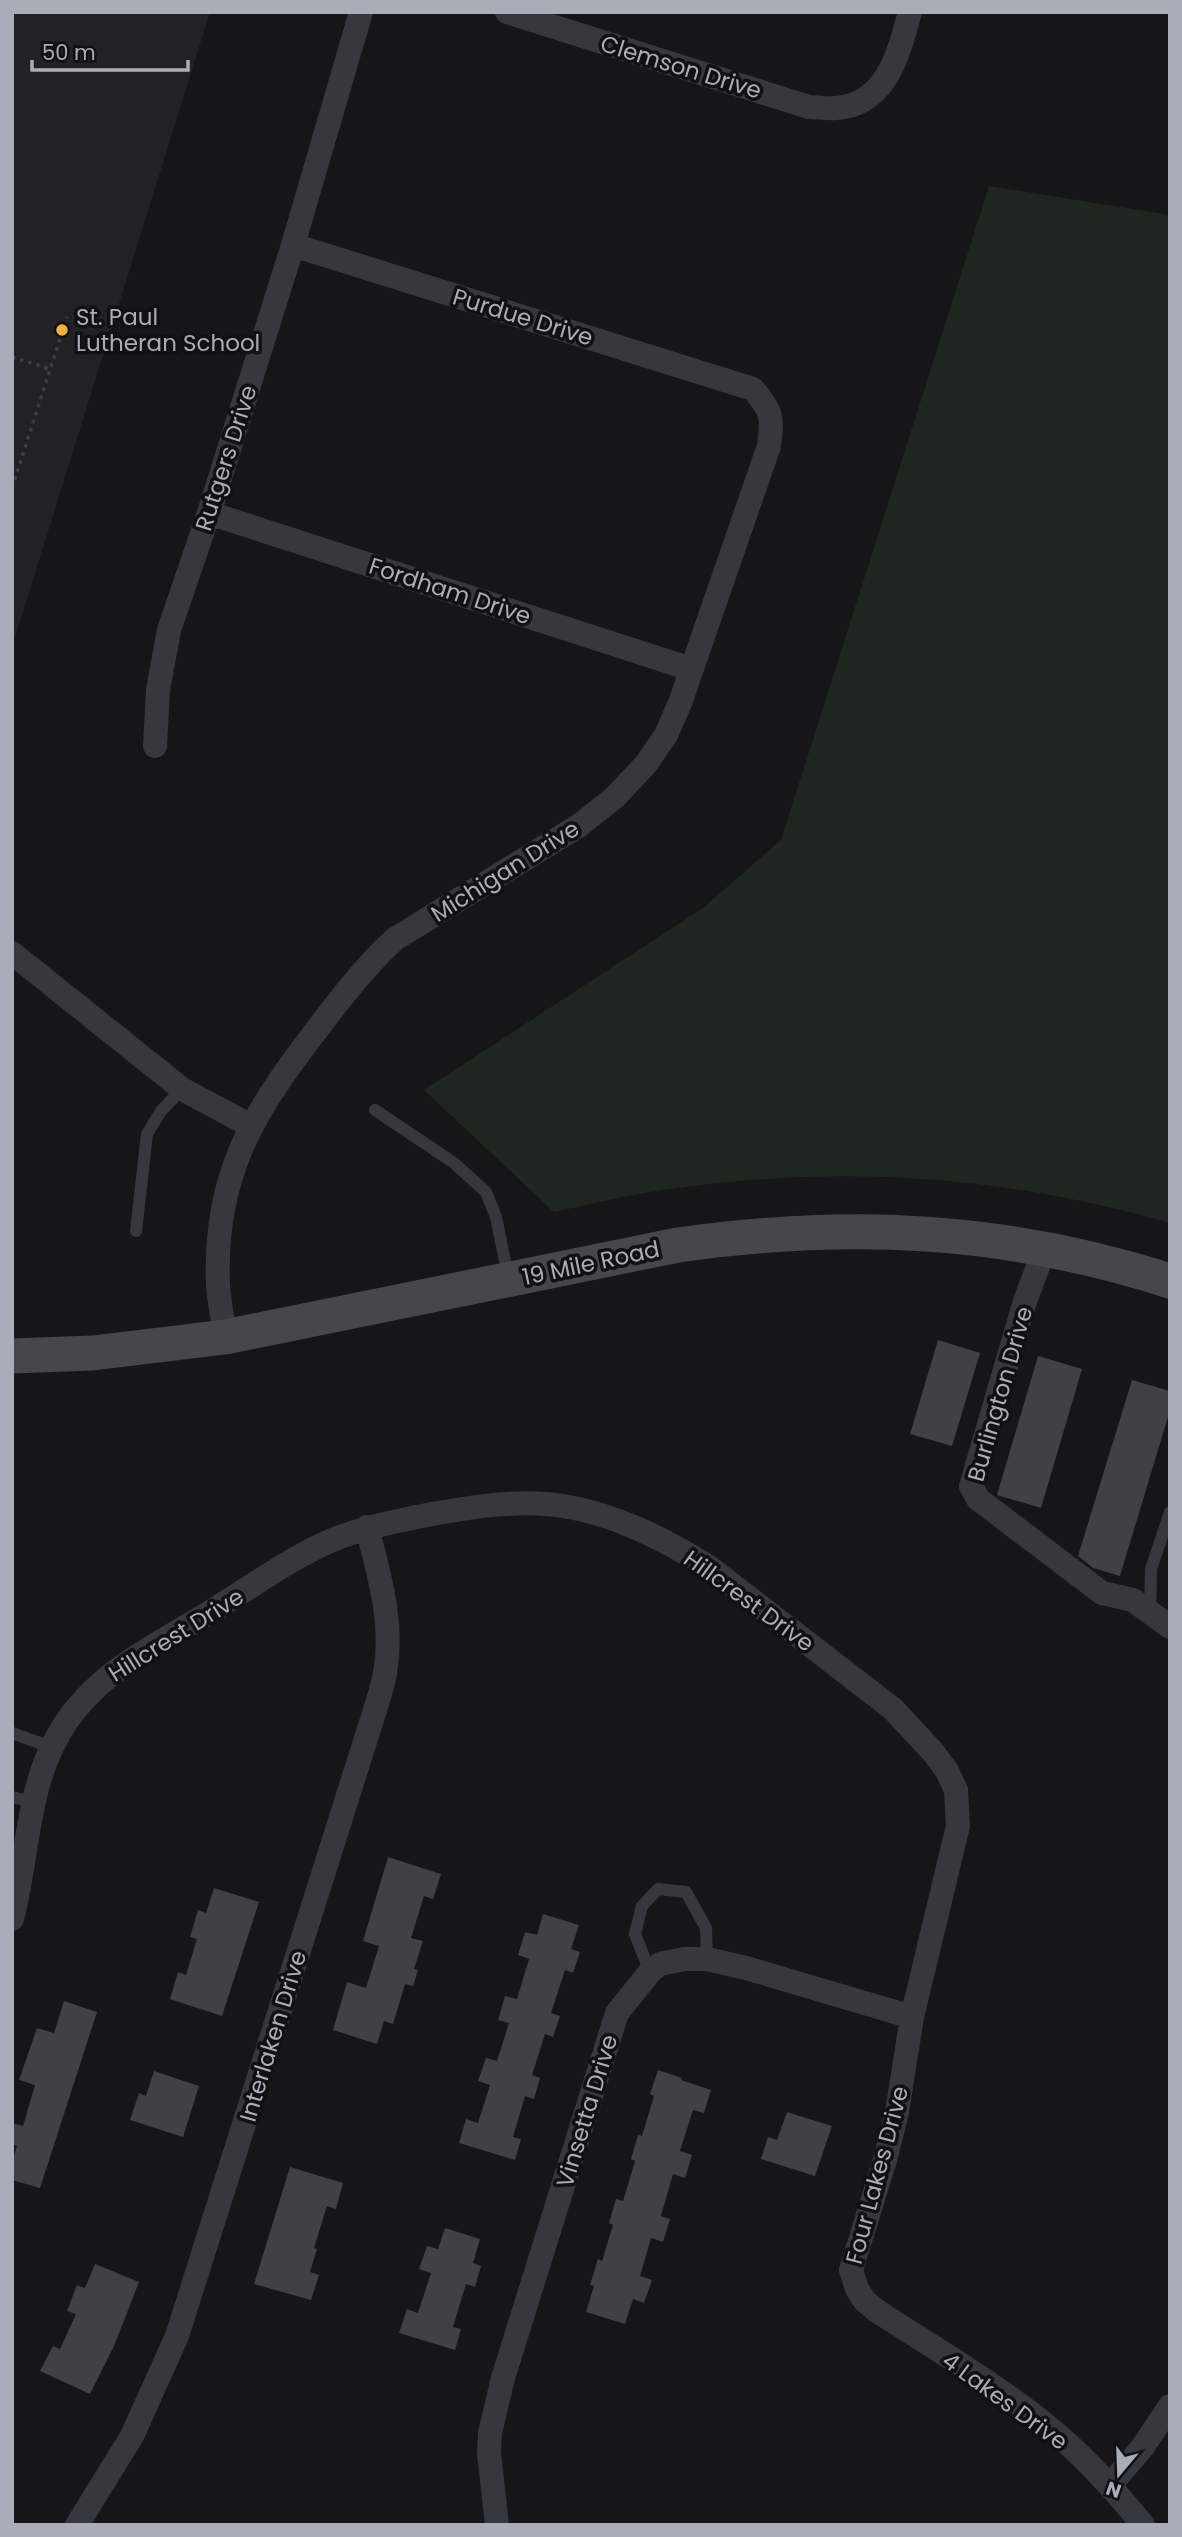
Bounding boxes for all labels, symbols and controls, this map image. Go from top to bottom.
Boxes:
street label: Clemson Drive [597,27,765,107]
scale bar [32,28,187,72]
text: 50 m [42,38,96,67]
street label: Purdue Drive [449,281,597,353]
place label: St. Paul Lutheran School [76,301,260,359]
marker: St. Paul Lutheran School [54,322,70,338]
street label: Rutgers Drive [187,381,265,535]
street label: Fordham Drive [365,550,535,632]
street label: Michigan Drive [425,813,585,929]
street label: 19 Mile Road [520,1233,662,1293]
street label: Burlington Drive [960,1303,1040,1485]
street label: Hillcrest Drive [677,1543,821,1659]
street label: Hillcrest Drive [102,1581,250,1689]
street label: Interlaken Drive [232,1946,314,2126]
street label: Vinsetta Drive [549,2031,625,2191]
street label: Four Lakes Drive [838,2082,916,2268]
street label: 4 Lakes Drive [936,2345,1074,2457]
north arrow [1084,2439,1154,2509]
text: N [1102,2475,1125,2505]

